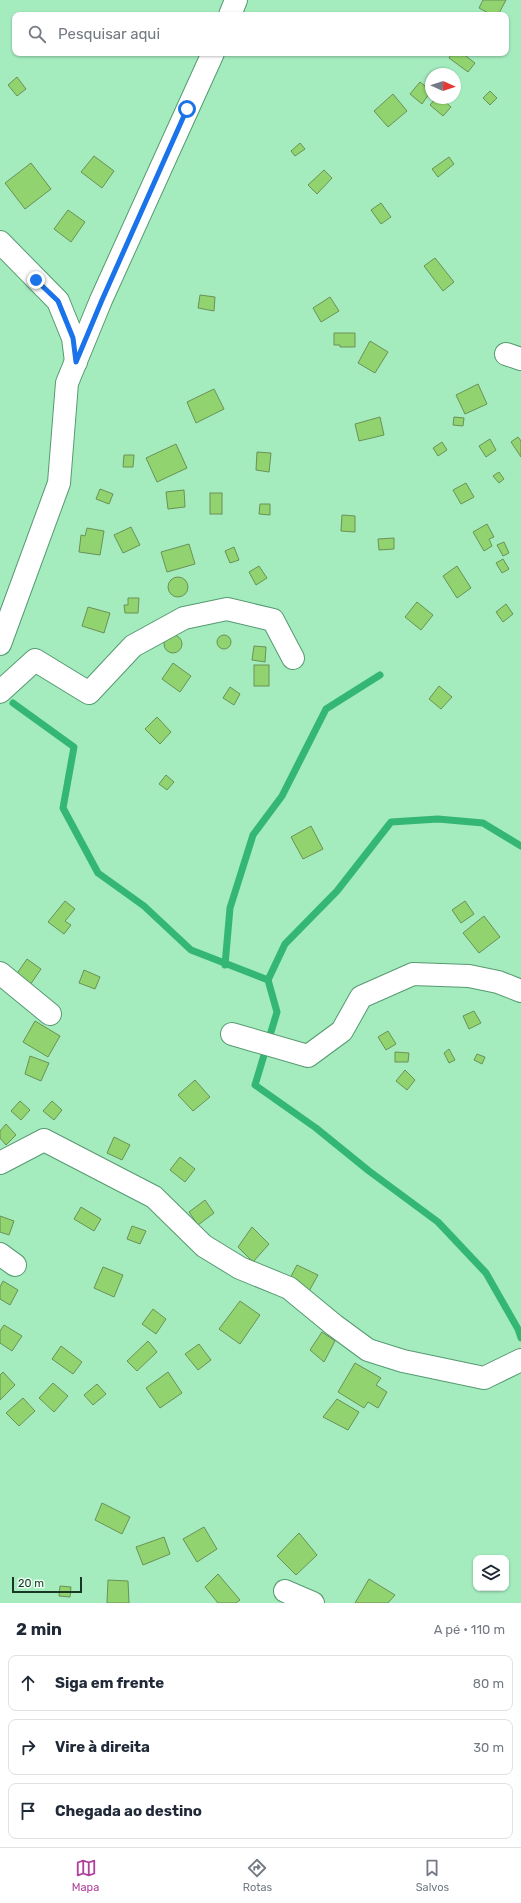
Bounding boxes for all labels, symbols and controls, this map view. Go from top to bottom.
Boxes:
search box [12,12,509,56]
icon: search [26,23,48,45]
text: Pesquisar aqui [58,25,160,43]
north arrow [425,68,461,104]
route start [178,100,196,118]
route end [27,271,45,289]
map controls [473,1555,509,1591]
button: layers [473,1555,509,1591]
scale bar [12,1575,82,1594]
text: 20 m [18,1577,44,1590]
text: 2 min [16,1619,62,1639]
text: A pé · 110 m [434,1622,505,1637]
icon: ahead [17,1672,39,1694]
text: Siga em frente [55,1674,164,1692]
text: 80 m [473,1676,504,1691]
icon: right [17,1736,39,1758]
text: Vire à direita [55,1738,150,1756]
text: 30 m [473,1740,504,1755]
icon: arrive [17,1800,39,1822]
text: Chegada ao destino [55,1802,202,1820]
tab: Mapa [72,1857,99,1894]
tab: Rotas [243,1857,272,1894]
tab: Salvos [416,1857,449,1894]

